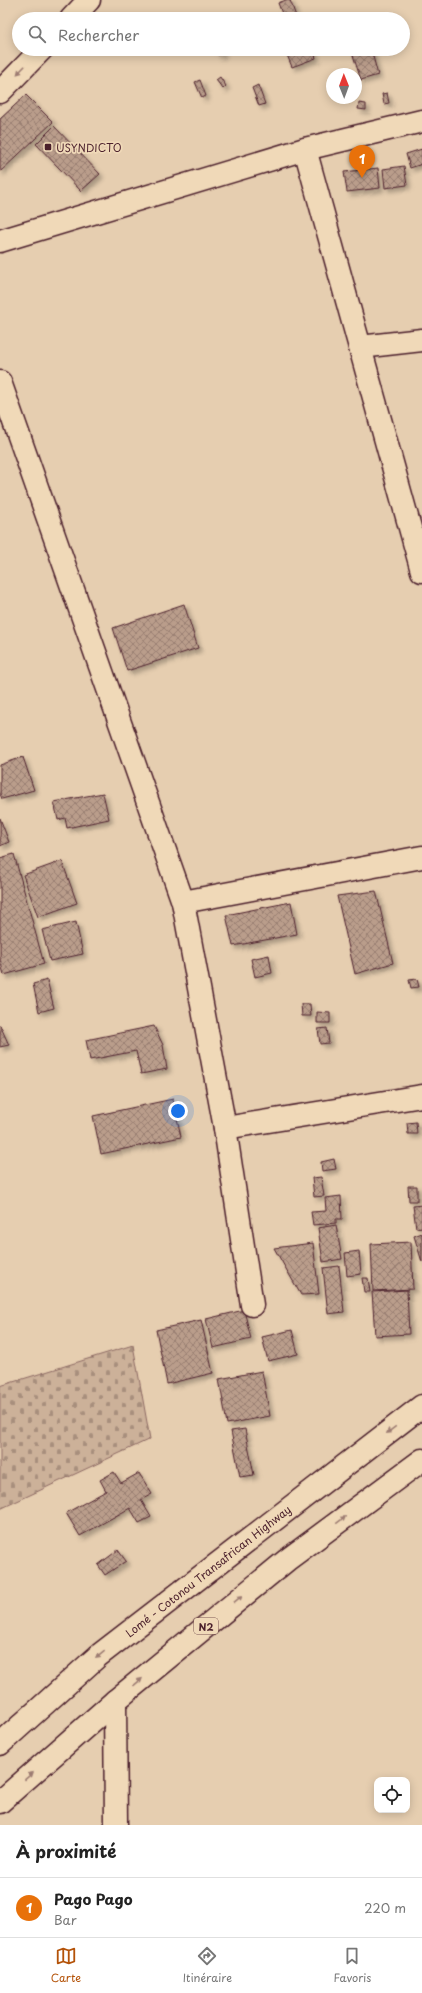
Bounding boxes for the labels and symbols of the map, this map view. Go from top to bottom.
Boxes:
one-way arrow [16,65,26,75]
north arrow [326,68,362,104]
place label: USYNDICTO [56,139,122,156]
marker: USYNDICTO [43,142,53,152]
pin: 1 [349,145,375,178]
your location [168,1101,188,1121]
one-way arrow [386,1425,396,1433]
street label: Lomé - Cotonou Transafrican Highway [122,1501,294,1641]
one-way arrow [336,1516,347,1524]
one-way arrow [233,1595,244,1604]
road number: N2 [194,1618,218,1634]
one-way arrow [95,1651,106,1659]
one-way arrow [133,1678,143,1687]
one-way arrow [24,1772,35,1781]

